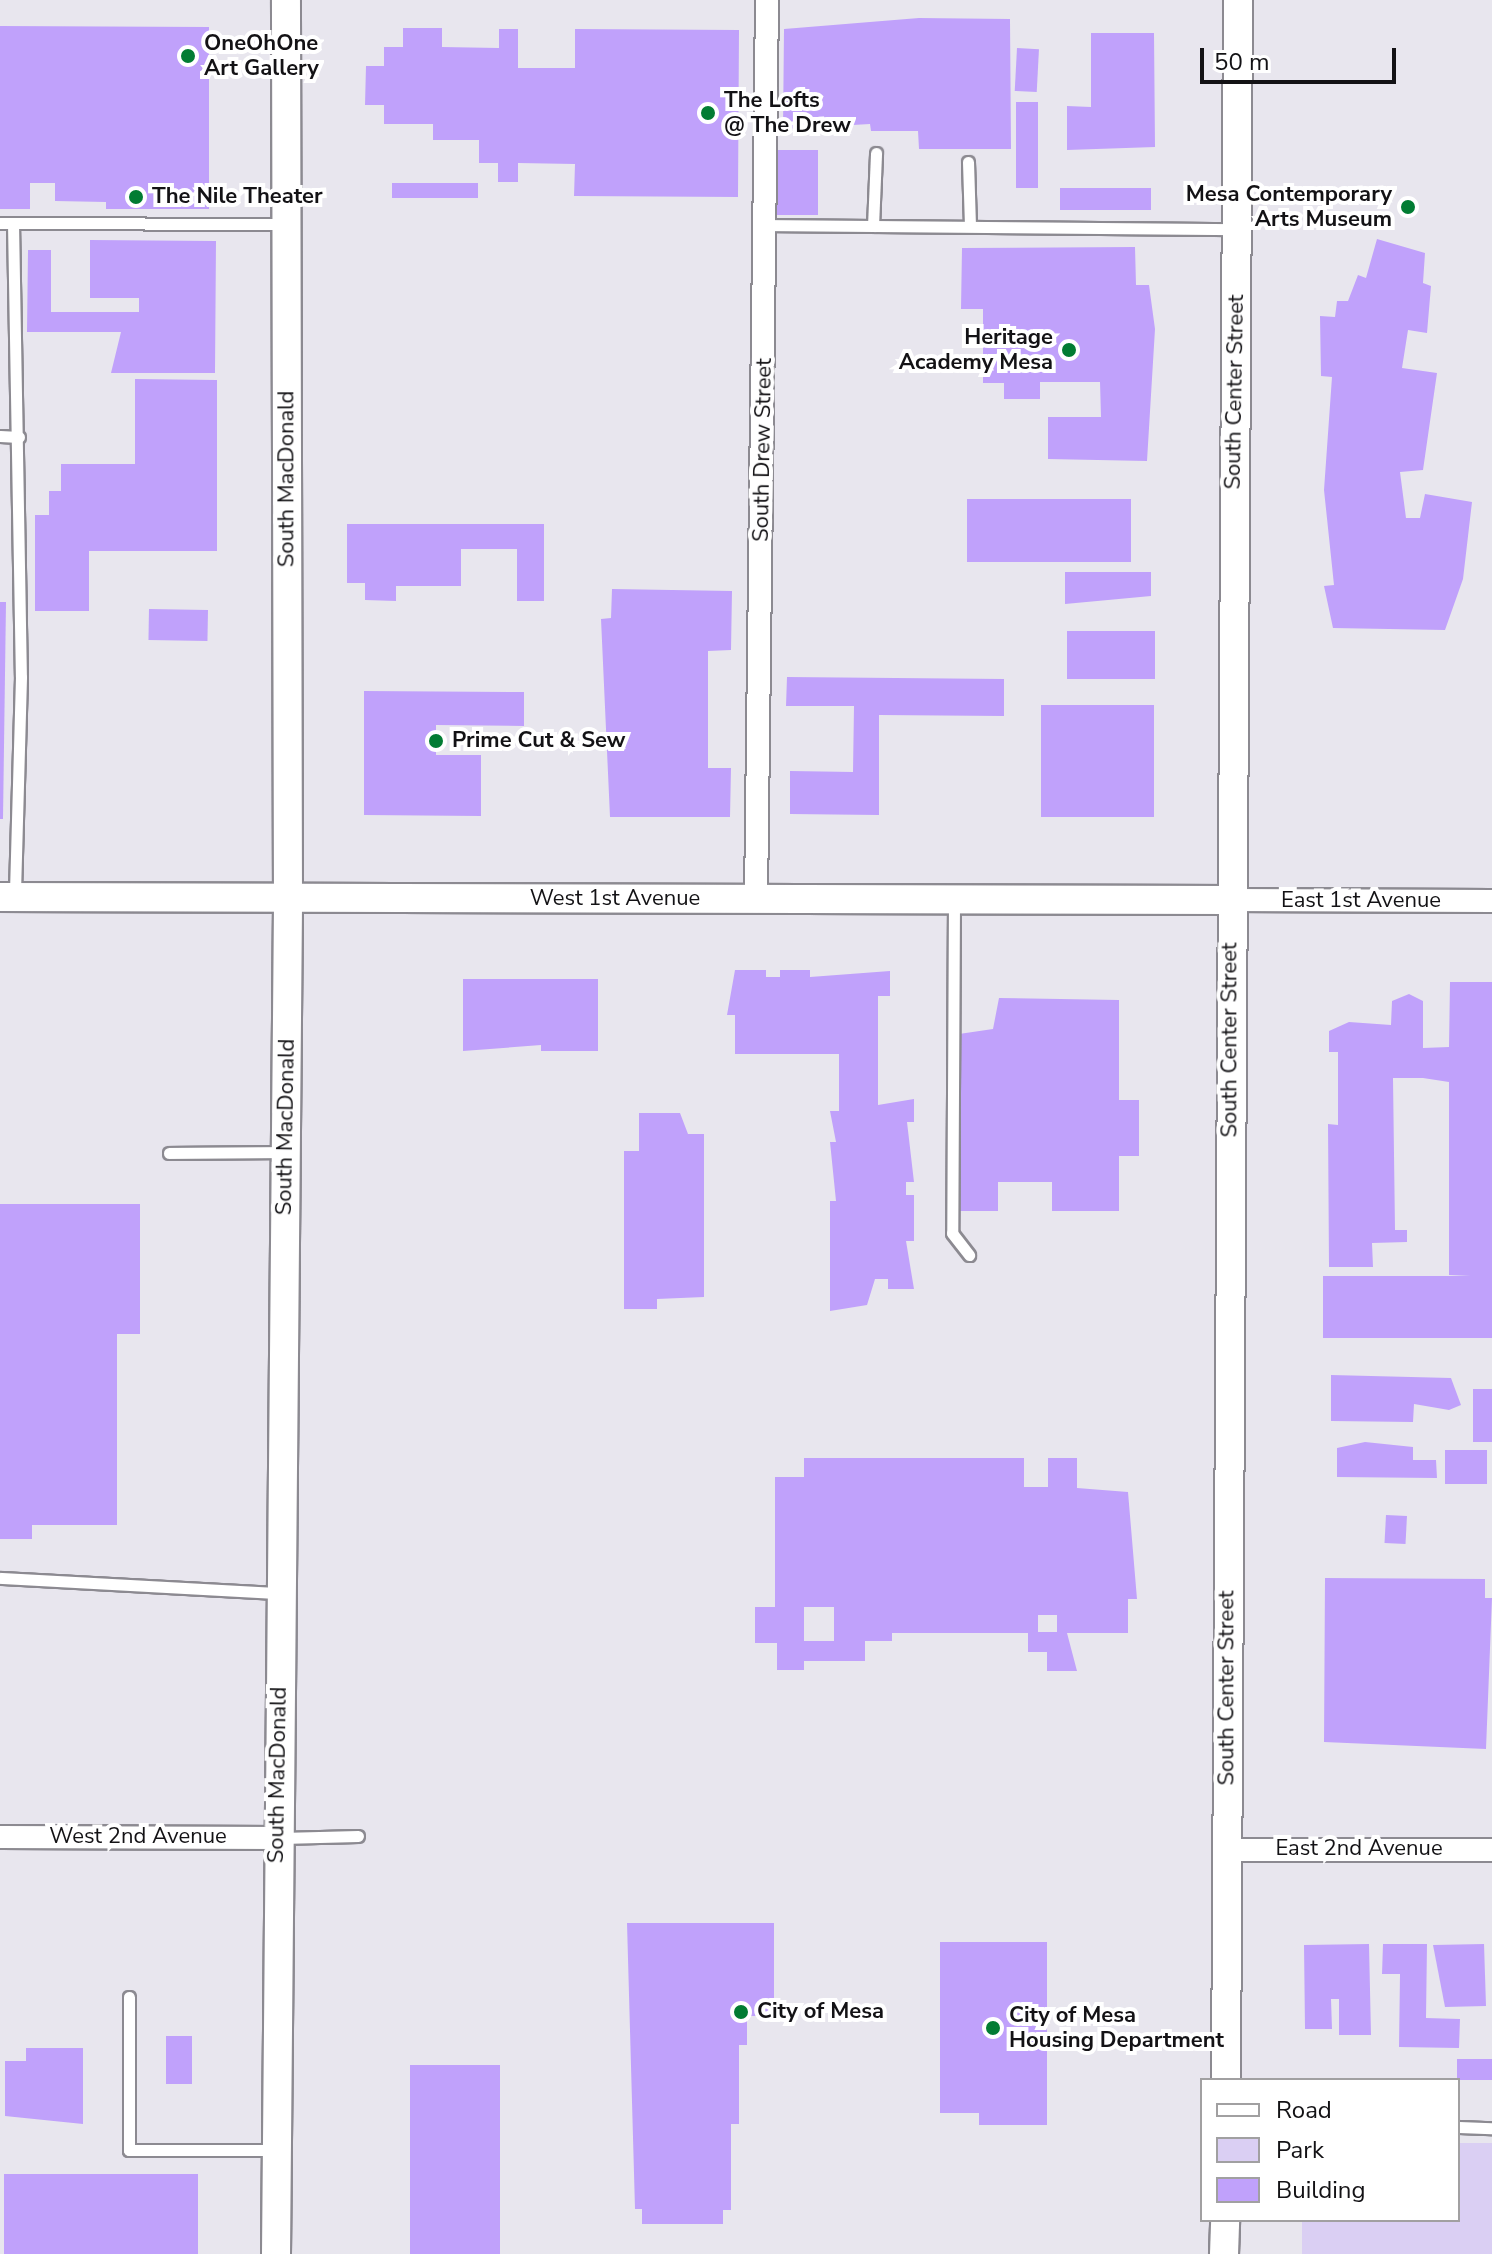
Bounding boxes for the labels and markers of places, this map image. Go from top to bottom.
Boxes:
place label: OneOhOne Art Gallery [204,30,319,82]
marker: OneOhOne Art Gallery [179,47,197,65]
place label: The Lofts @ The Drew [724,87,851,138]
marker: The Lofts @ The Drew [699,104,717,122]
place label: Mesa Contemporary Arts Museum [1186,181,1392,232]
place label: The Nile Theater [152,184,323,210]
marker: The Nile Theater [127,188,145,206]
marker: Mesa Contemporary Arts Museum [1399,198,1417,216]
place label: Heritage Academy Mesa [899,324,1053,376]
marker: Heritage Academy Mesa [1060,341,1078,359]
place label: Prime Cut & Sew [452,728,626,754]
marker: Prime Cut & Sew [427,732,445,750]
place label: City of Mesa [757,1999,884,2025]
place label: City of Mesa Housing Department [1009,2002,1224,2054]
marker: City of Mesa [732,2003,750,2021]
marker: City of Mesa Housing Department [984,2019,1002,2037]

